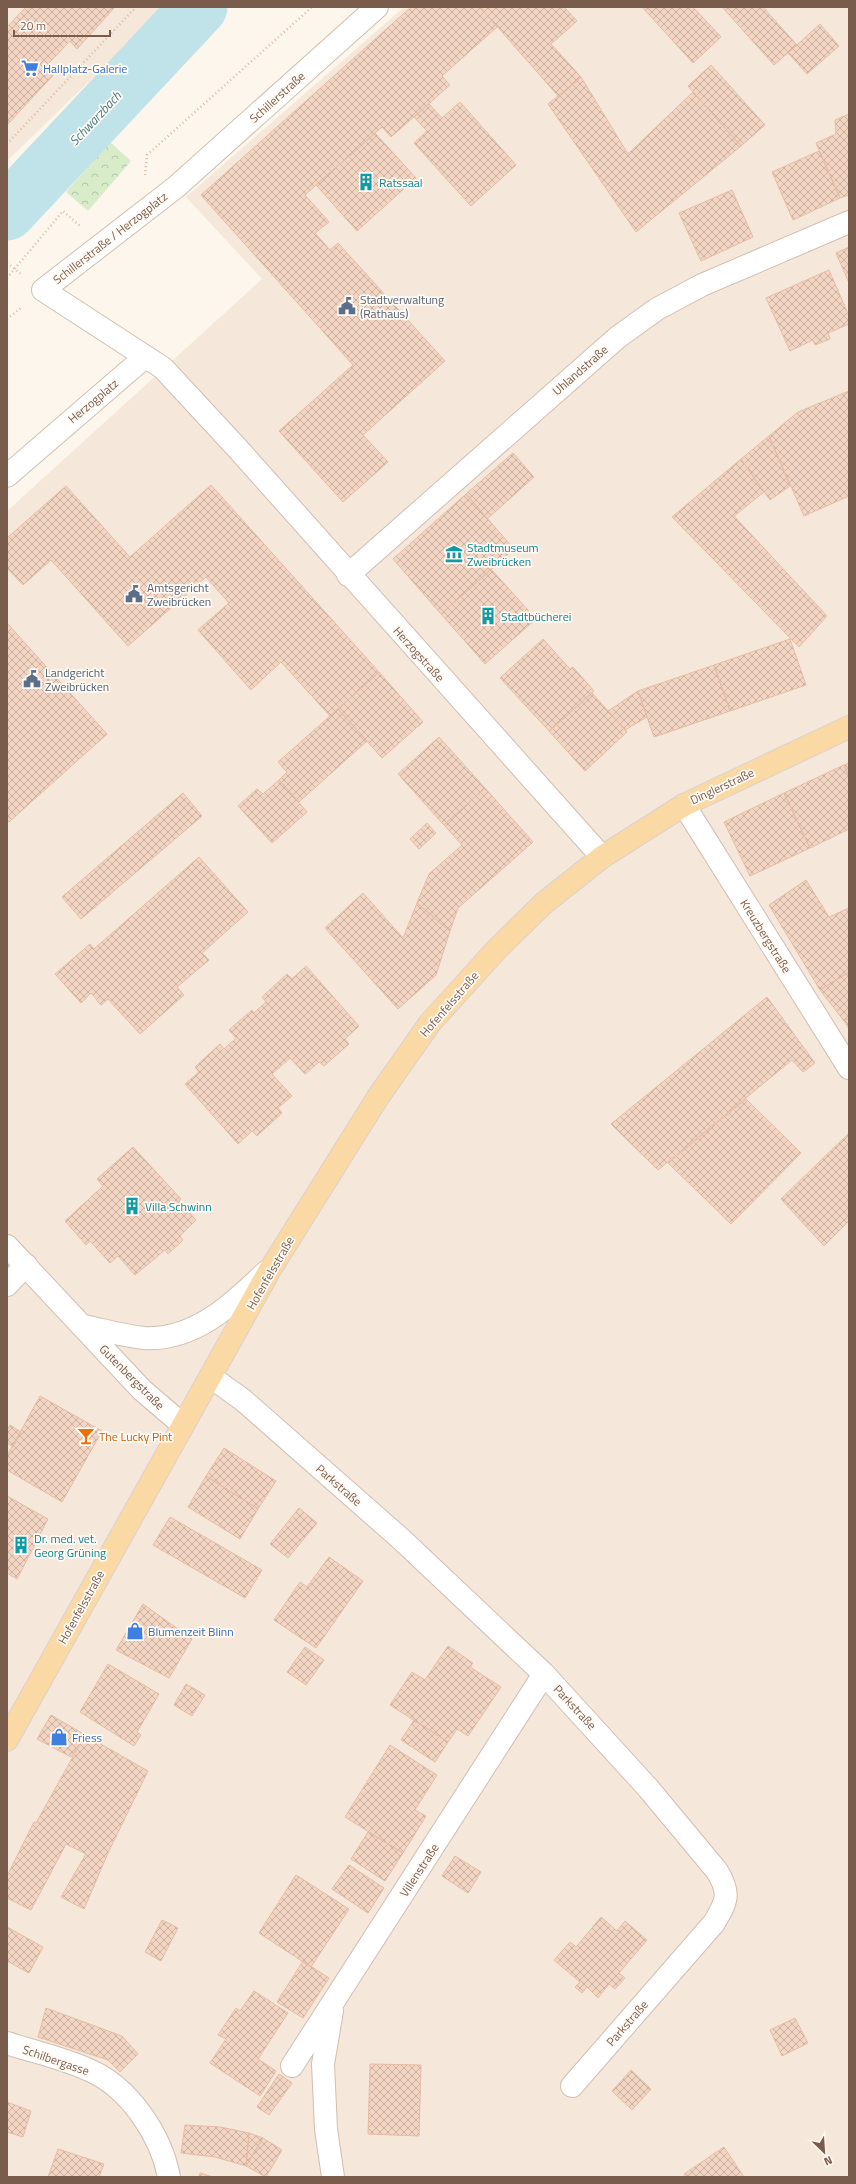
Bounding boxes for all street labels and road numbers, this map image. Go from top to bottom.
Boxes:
street label: Schillerstraße [245,67,309,127]
street label: Schillerstraße / Herzogplatz [49,187,171,289]
street label: Uhlandstraße [548,340,612,400]
street label: Herzogplatz [64,374,122,428]
street label: Herzogstraße [389,622,449,686]
street label: Dinglerstraße [687,763,757,809]
street label: Kreuzbergstraße [736,895,796,977]
street label: Hofenfelsstraße [415,967,483,1041]
street label: Hofenfelsstraße [241,1233,299,1313]
street label: Gutenbergstraße [95,1340,169,1414]
street label: Parkstraße [312,1460,366,1510]
street label: Hofenfelsstraße [53,1567,109,1647]
street label: Parkstraße [549,1680,601,1734]
street label: Villenstraße [395,1839,443,1901]
street label: Parkstraße [602,1996,652,2050]
street label: Schilbergasse [20,2040,92,2080]

